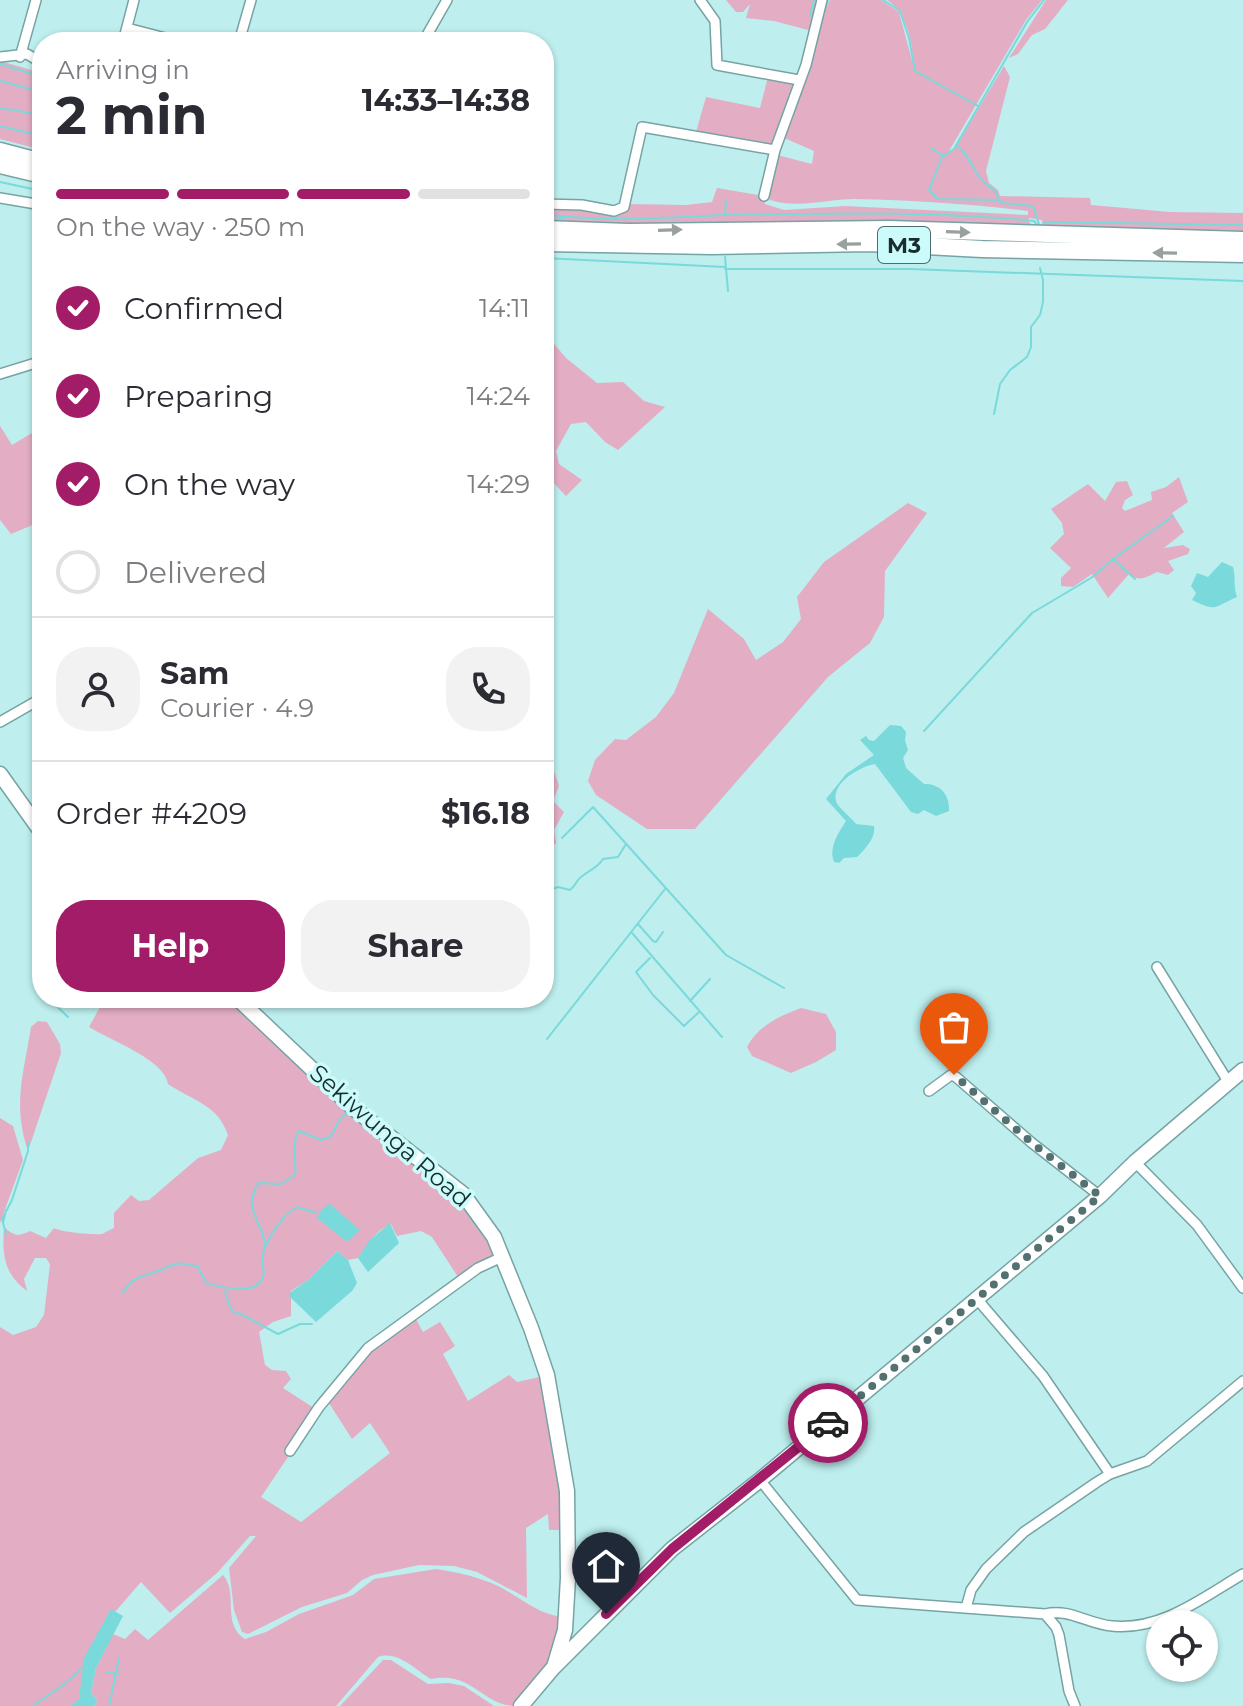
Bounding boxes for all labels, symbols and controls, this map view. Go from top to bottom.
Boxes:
text: Arriving in [56,54,190,86]
text: 14:33–14:38 [362,82,530,119]
text: 2 min [56,84,208,147]
text: On the way · 250 m [56,211,305,243]
one-way arrow [658,224,683,237]
one-way arrow [946,225,971,238]
road number: M3 [878,227,930,263]
one-way arrow [836,238,861,250]
one-way arrow [1152,247,1177,259]
icon: check [56,286,100,330]
text: Confirmed [124,290,284,327]
text: 14:11 [479,292,530,324]
icon: check [56,374,100,418]
text: Preparing [124,378,273,415]
text: 14:24 [466,380,530,412]
icon: check [56,462,100,506]
text: On the way [124,466,295,503]
text: 14:29 [467,468,530,500]
text: Delivered [124,554,267,591]
button: person [56,647,140,731]
button: phone [446,647,530,731]
text: Sam [160,655,229,692]
text: Courier · 4.9 [160,692,314,724]
text: Order #4209 [56,795,247,832]
text: $16.18 [441,795,530,832]
button: Help [56,900,285,992]
button: Share [301,900,530,992]
pin [920,993,988,1075]
icon: bag [932,1005,976,1049]
street label: Sekiwunga Road [304,1058,477,1213]
courier [788,1383,868,1463]
icon: car [806,1401,850,1445]
pin [572,1532,640,1614]
icon: home [584,1544,628,1588]
map controls [1146,1610,1218,1682]
button: locate [1146,1610,1218,1682]

